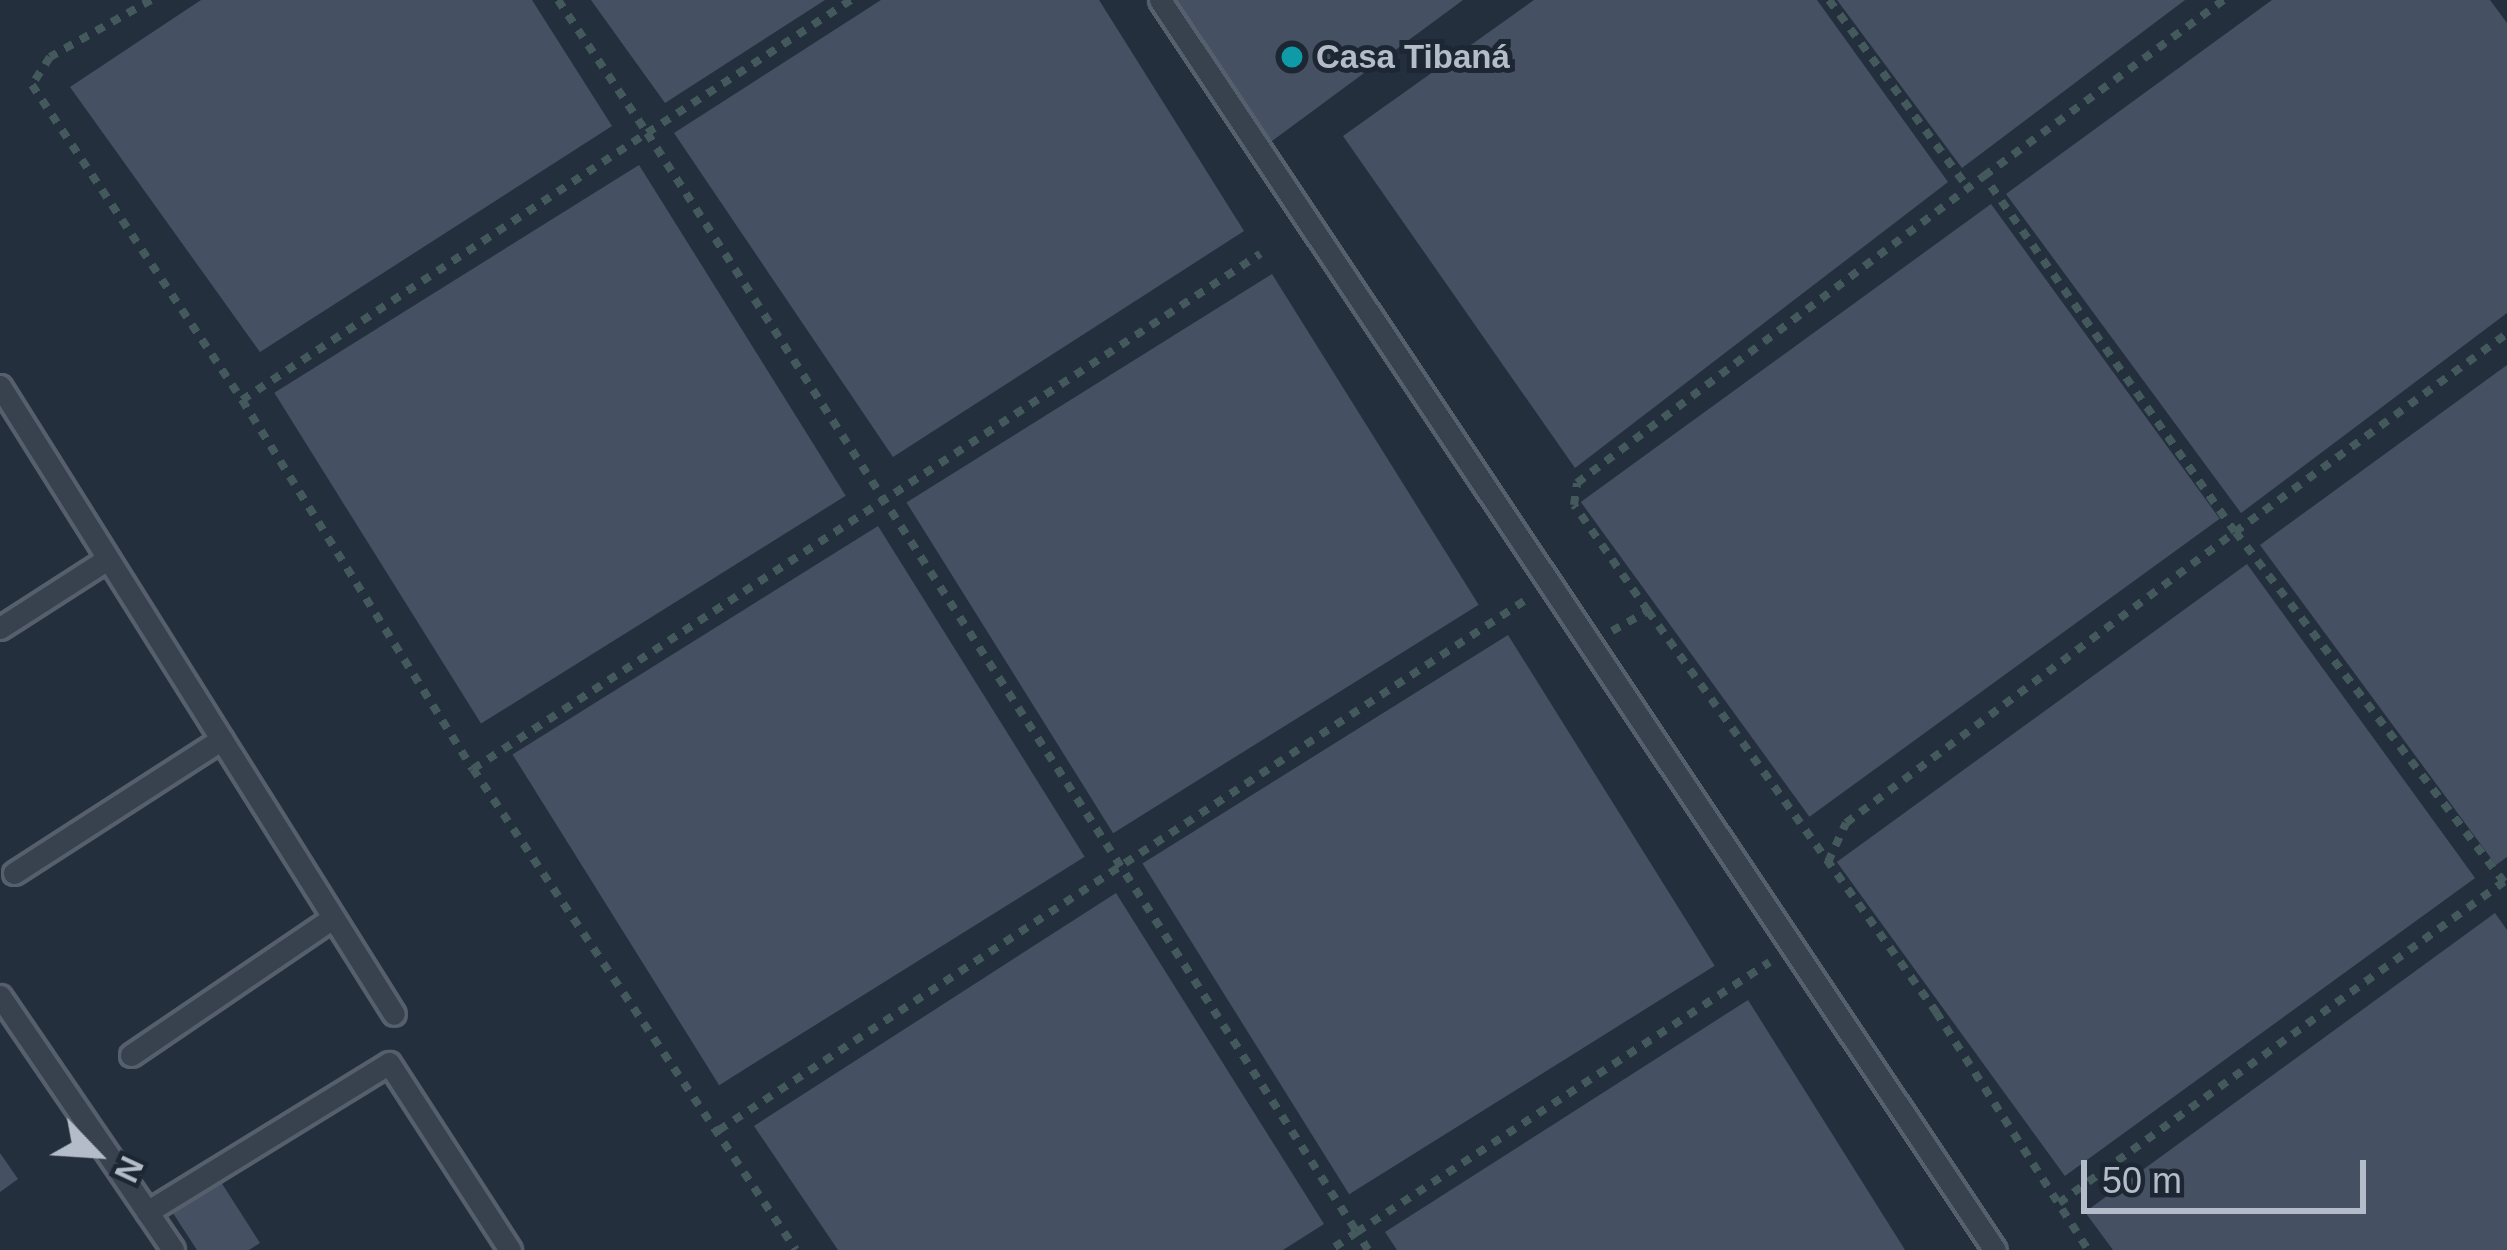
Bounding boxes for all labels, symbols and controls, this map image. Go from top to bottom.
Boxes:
place label: Casa Tibaná [1316,37,1510,77]
marker: Casa Tibaná [1279,44,1305,70]
north arrow [36,1094,156,1214]
scale bar [2087,1136,2372,1210]
text: N [107,1151,151,1188]
text: 50 m [2102,1160,2182,1201]

